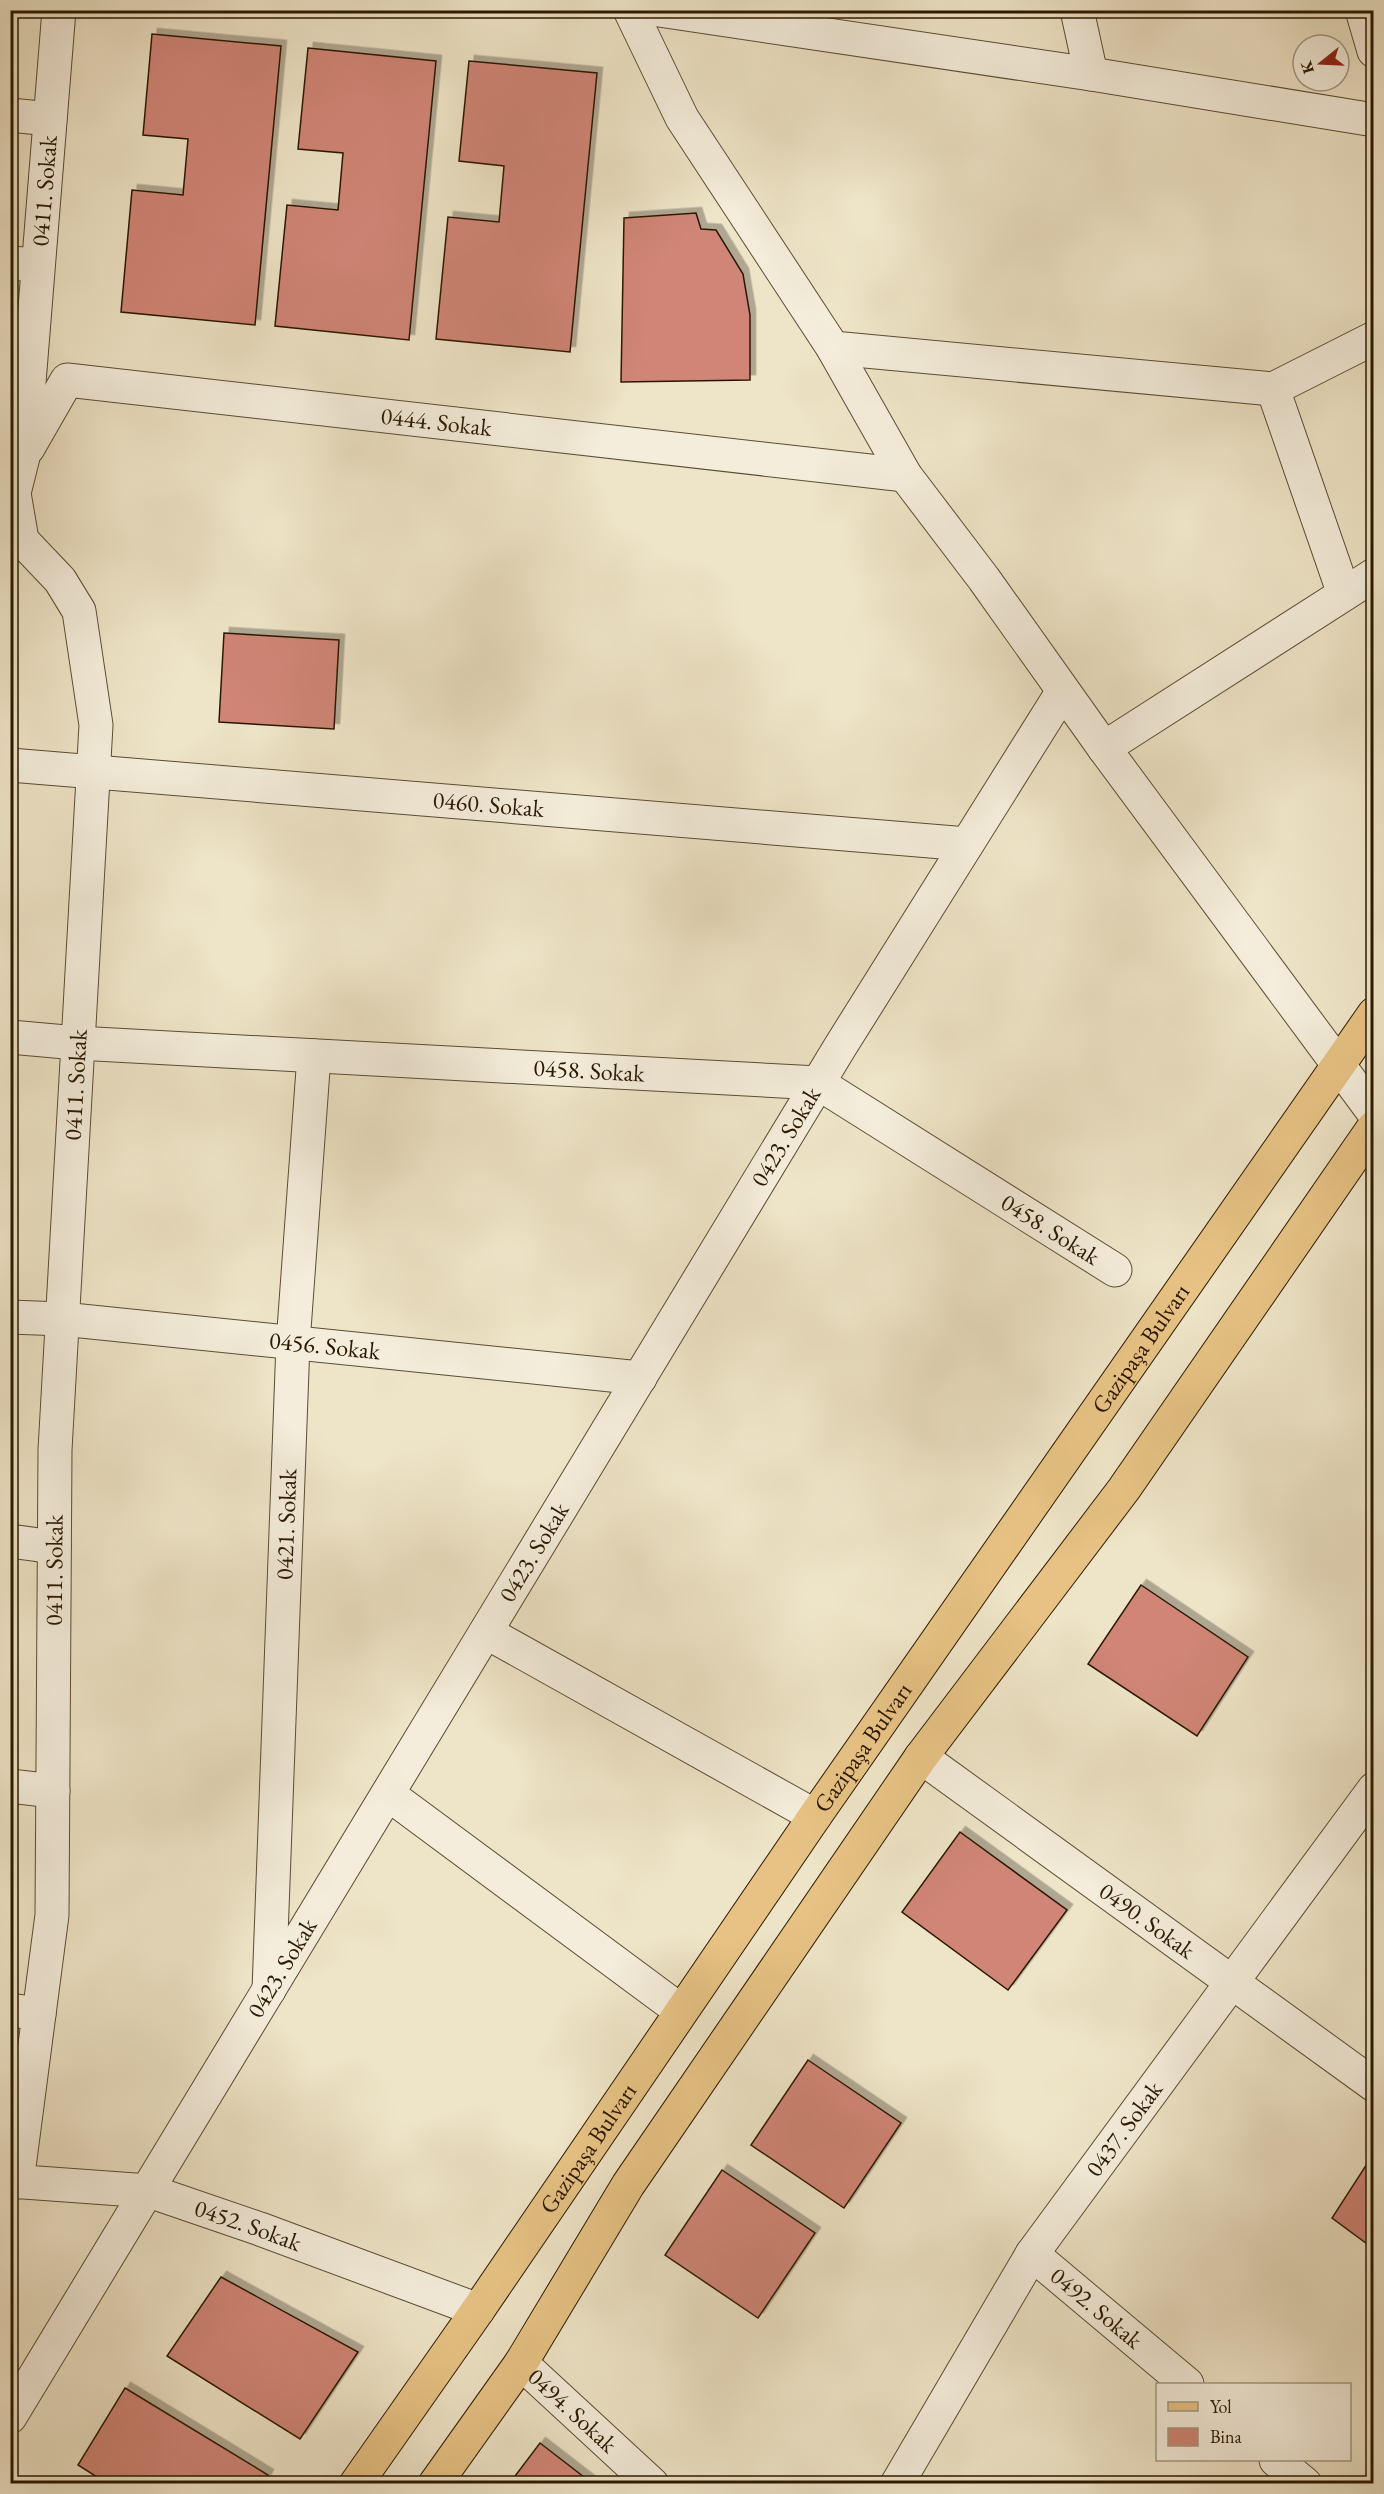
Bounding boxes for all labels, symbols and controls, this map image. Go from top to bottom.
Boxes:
north arrow [1291,33,1351,93]
text: K [1295,58,1319,77]
street label: 0411. Sokak [24,133,64,248]
street label: 0444. Sokak [379,400,494,443]
street label: 0460. Sokak [432,784,546,824]
street label: 0411. Sokak [57,1028,94,1141]
street label: 0458. Sokak [533,1052,646,1089]
street label: 0423. Sokak [743,1080,828,1192]
street label: 0458. Sokak [995,1186,1107,1272]
street label: Gazipaşa Bulvarı [1084,1277,1196,1420]
street label: 0456. Sokak [268,1324,382,1366]
street label: 0421. Sokak [268,1467,303,1580]
street label: 0423. Sokak [491,1496,576,1608]
street label: 0411. Sokak [38,1514,70,1626]
street label: Gazipaşa Bulvarı [806,1676,918,1818]
street label: 0490. Sokak [1093,1875,1202,1966]
street label: 0423. Sokak [240,1911,324,2023]
street label: 0437. Sokak [1078,2074,1170,2183]
street label: Gazipaşa Bulvarı [532,2077,643,2220]
street label: 0452. Sokak [191,2192,307,2258]
street label: 0492. Sokak [1044,2260,1150,2356]
street label: 0494. Sokak [521,2361,625,2460]
legend [1156,2383,1351,2461]
text: Yol [1210,2395,1232,2418]
text: Bina [1210,2425,1242,2448]

